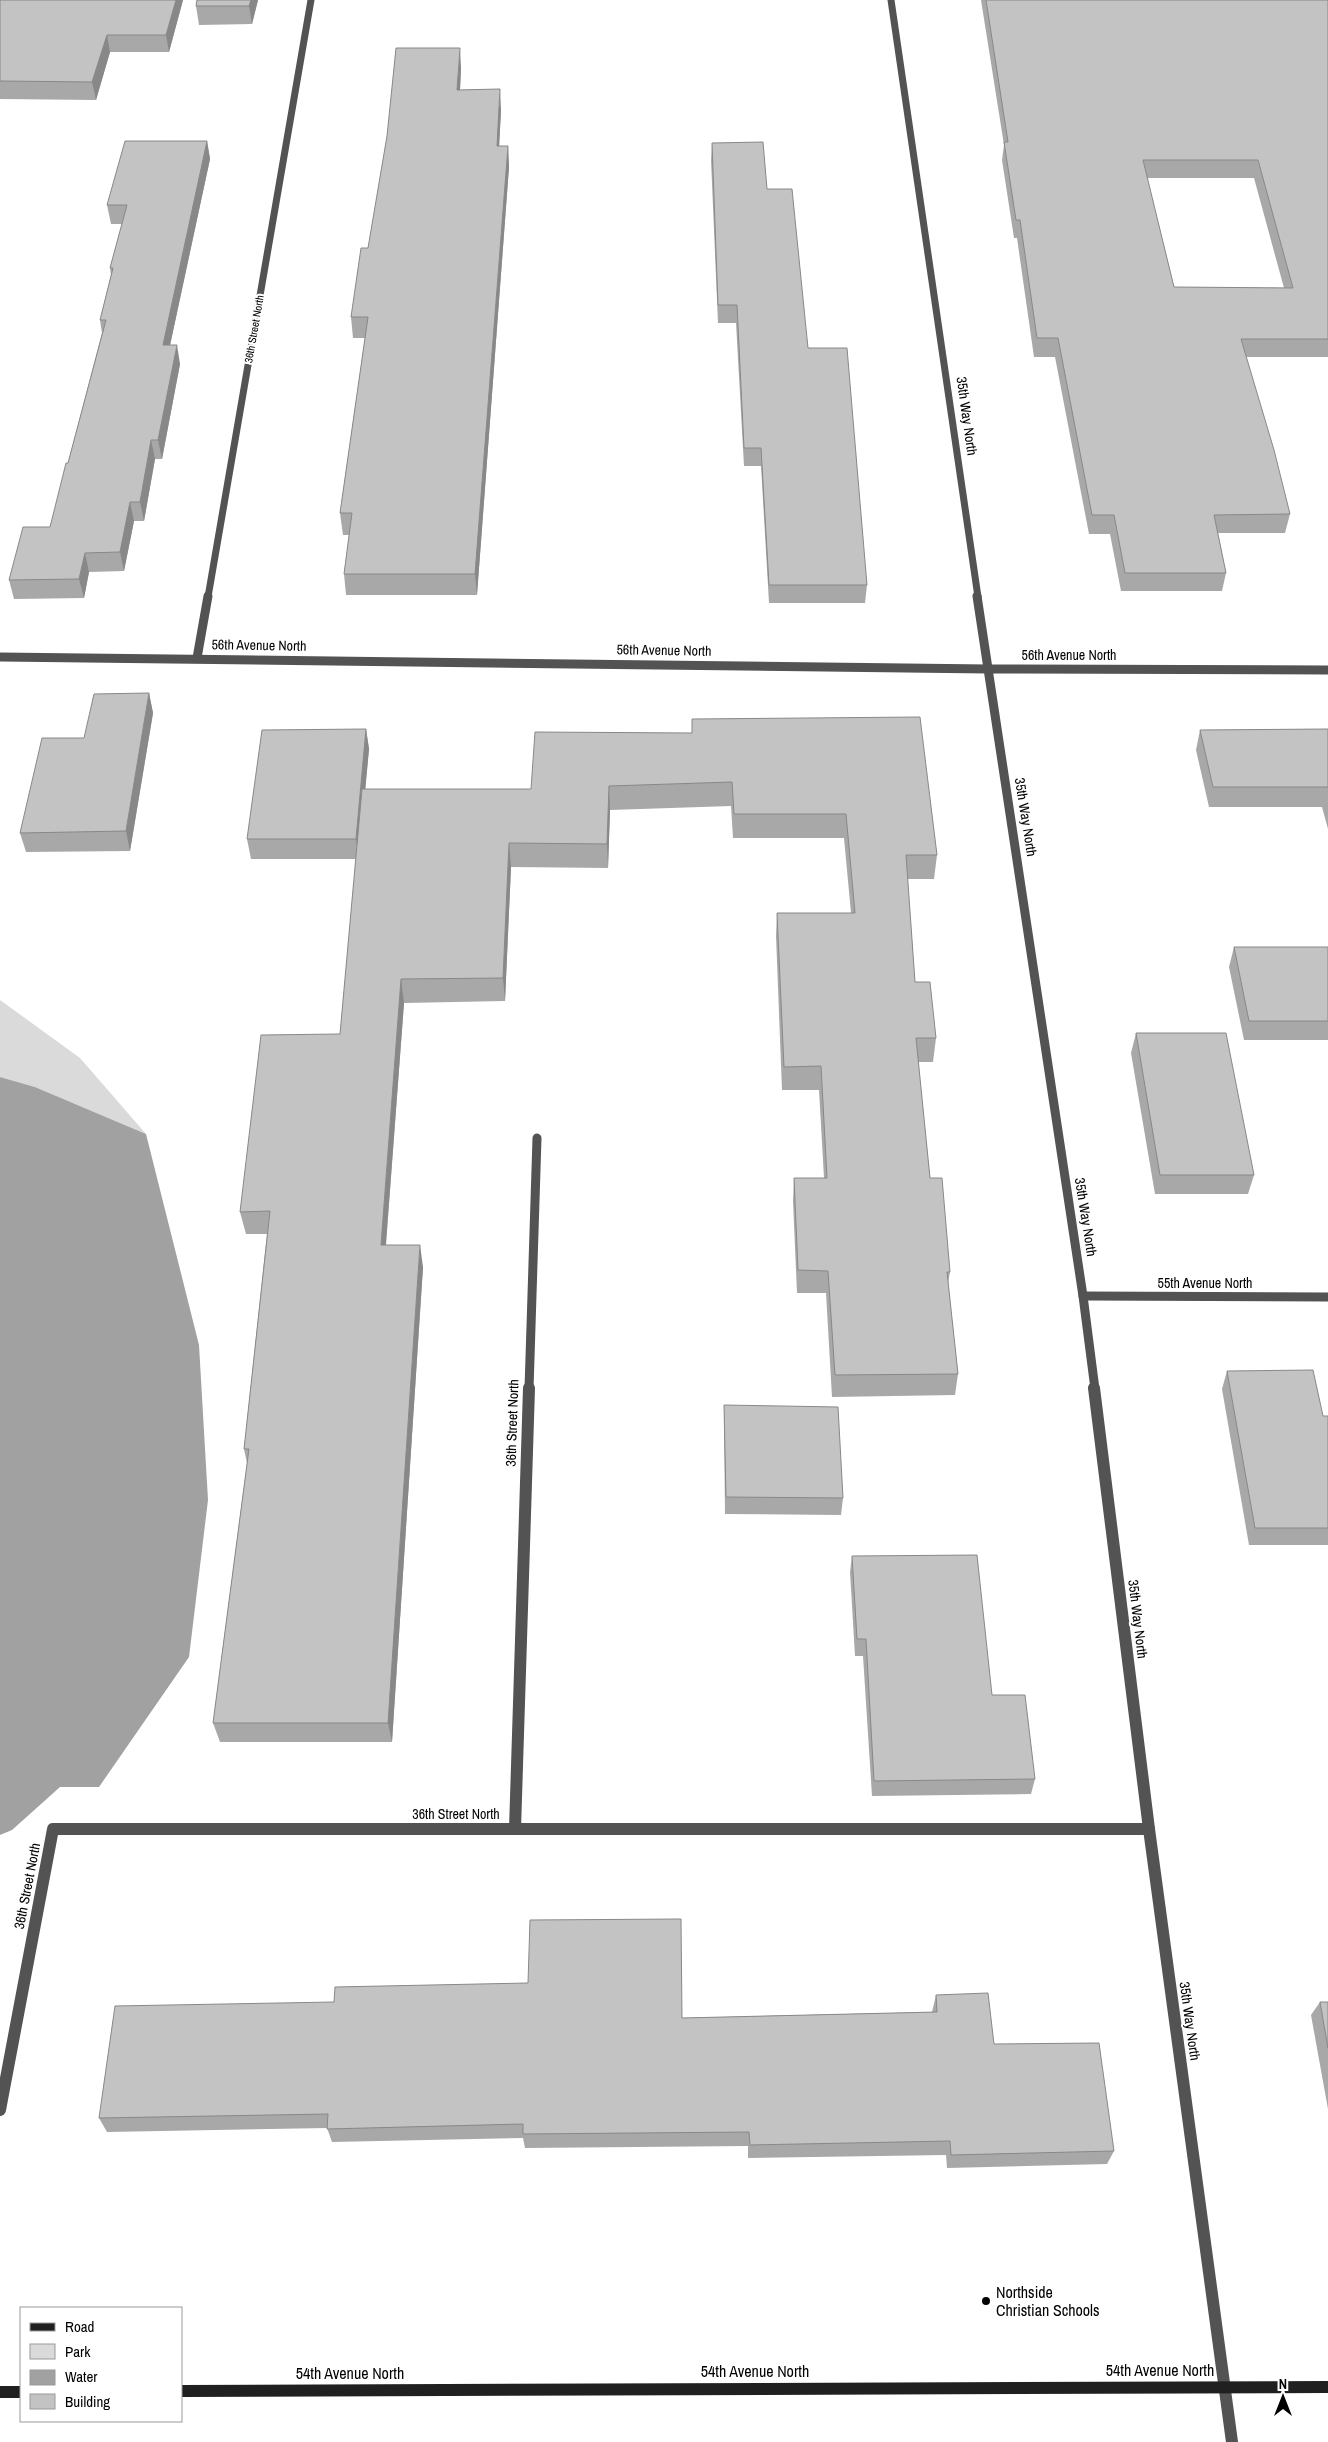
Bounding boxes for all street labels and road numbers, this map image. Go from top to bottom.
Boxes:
street label: 36th Street North [241,294,267,364]
street label: 35th Way North [953,375,981,457]
street label: 56th Avenue North [211,635,307,655]
street label: 56th Avenue North [616,640,712,660]
street label: 56th Avenue North [1022,646,1116,664]
street label: 35th Way North [1011,776,1041,858]
street label: 35th Way North [1071,1176,1101,1258]
street label: 55th Avenue North [1158,1274,1252,1292]
street label: 36th Street North [501,1379,523,1467]
street label: 35th Way North [1124,1579,1152,1659]
street label: 36th Street North [412,1805,500,1823]
street label: 36th Street North [10,1841,44,1931]
street label: 35th Way North [1176,1980,1204,2062]
street label: 54th Avenue North [1106,2359,1214,2381]
street label: 54th Avenue North [701,2360,809,2382]
street label: 54th Avenue North [296,2362,404,2384]

